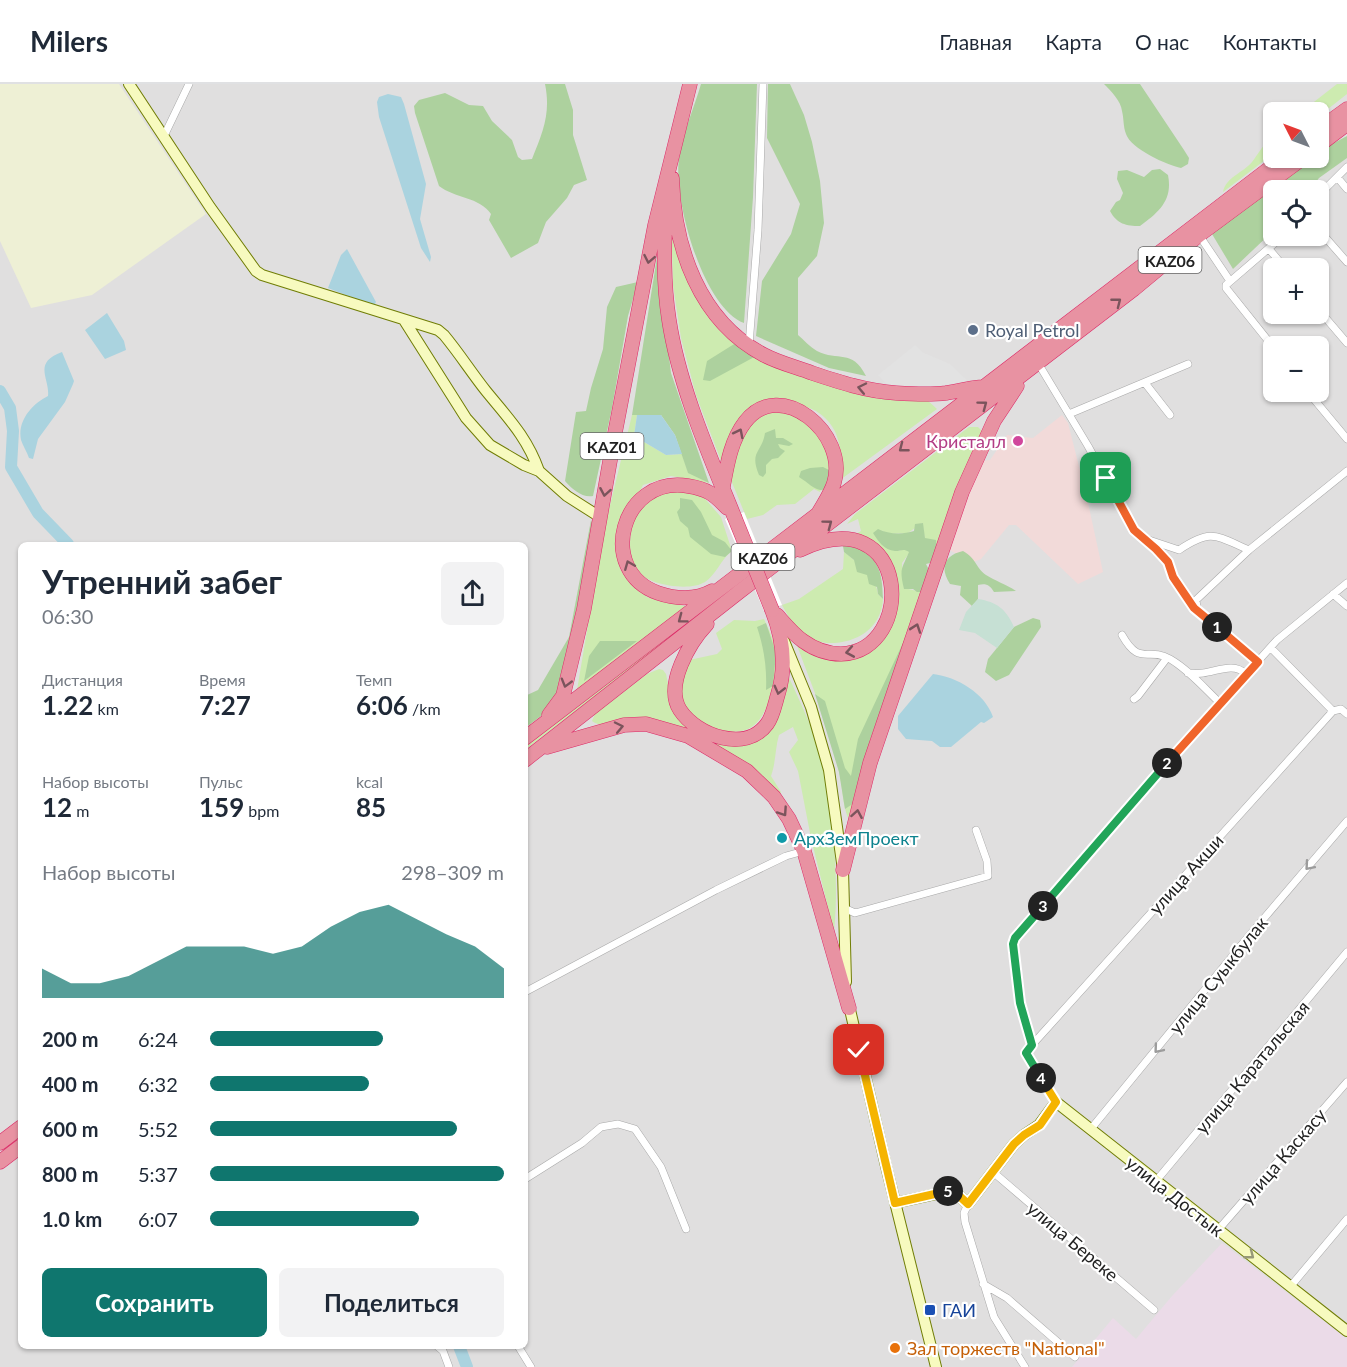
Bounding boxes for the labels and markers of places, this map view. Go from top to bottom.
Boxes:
place label: Royal Petrol [985,319,1079,341]
marker: Royal Petrol [966,323,980,337]
place label: Кристалл [926,430,1006,452]
marker: Кристалл [1011,434,1025,448]
pin [1080,452,1131,503]
pin: 1 [1202,612,1232,642]
pin: 2 [1152,748,1182,778]
place label: АрхЗемПроект [794,827,919,849]
marker: АрхЗемПроект [775,831,789,845]
pin: 3 [1028,891,1058,921]
pin [833,1024,884,1075]
pin: 4 [1026,1063,1056,1093]
pin: 5 [933,1176,963,1206]
place label: ГАИ [942,1299,976,1321]
marker: ГАИ [923,1303,937,1317]
place label: Зал торжеств "National" [907,1337,1105,1359]
marker: Зал торжеств "National" [888,1341,902,1355]

